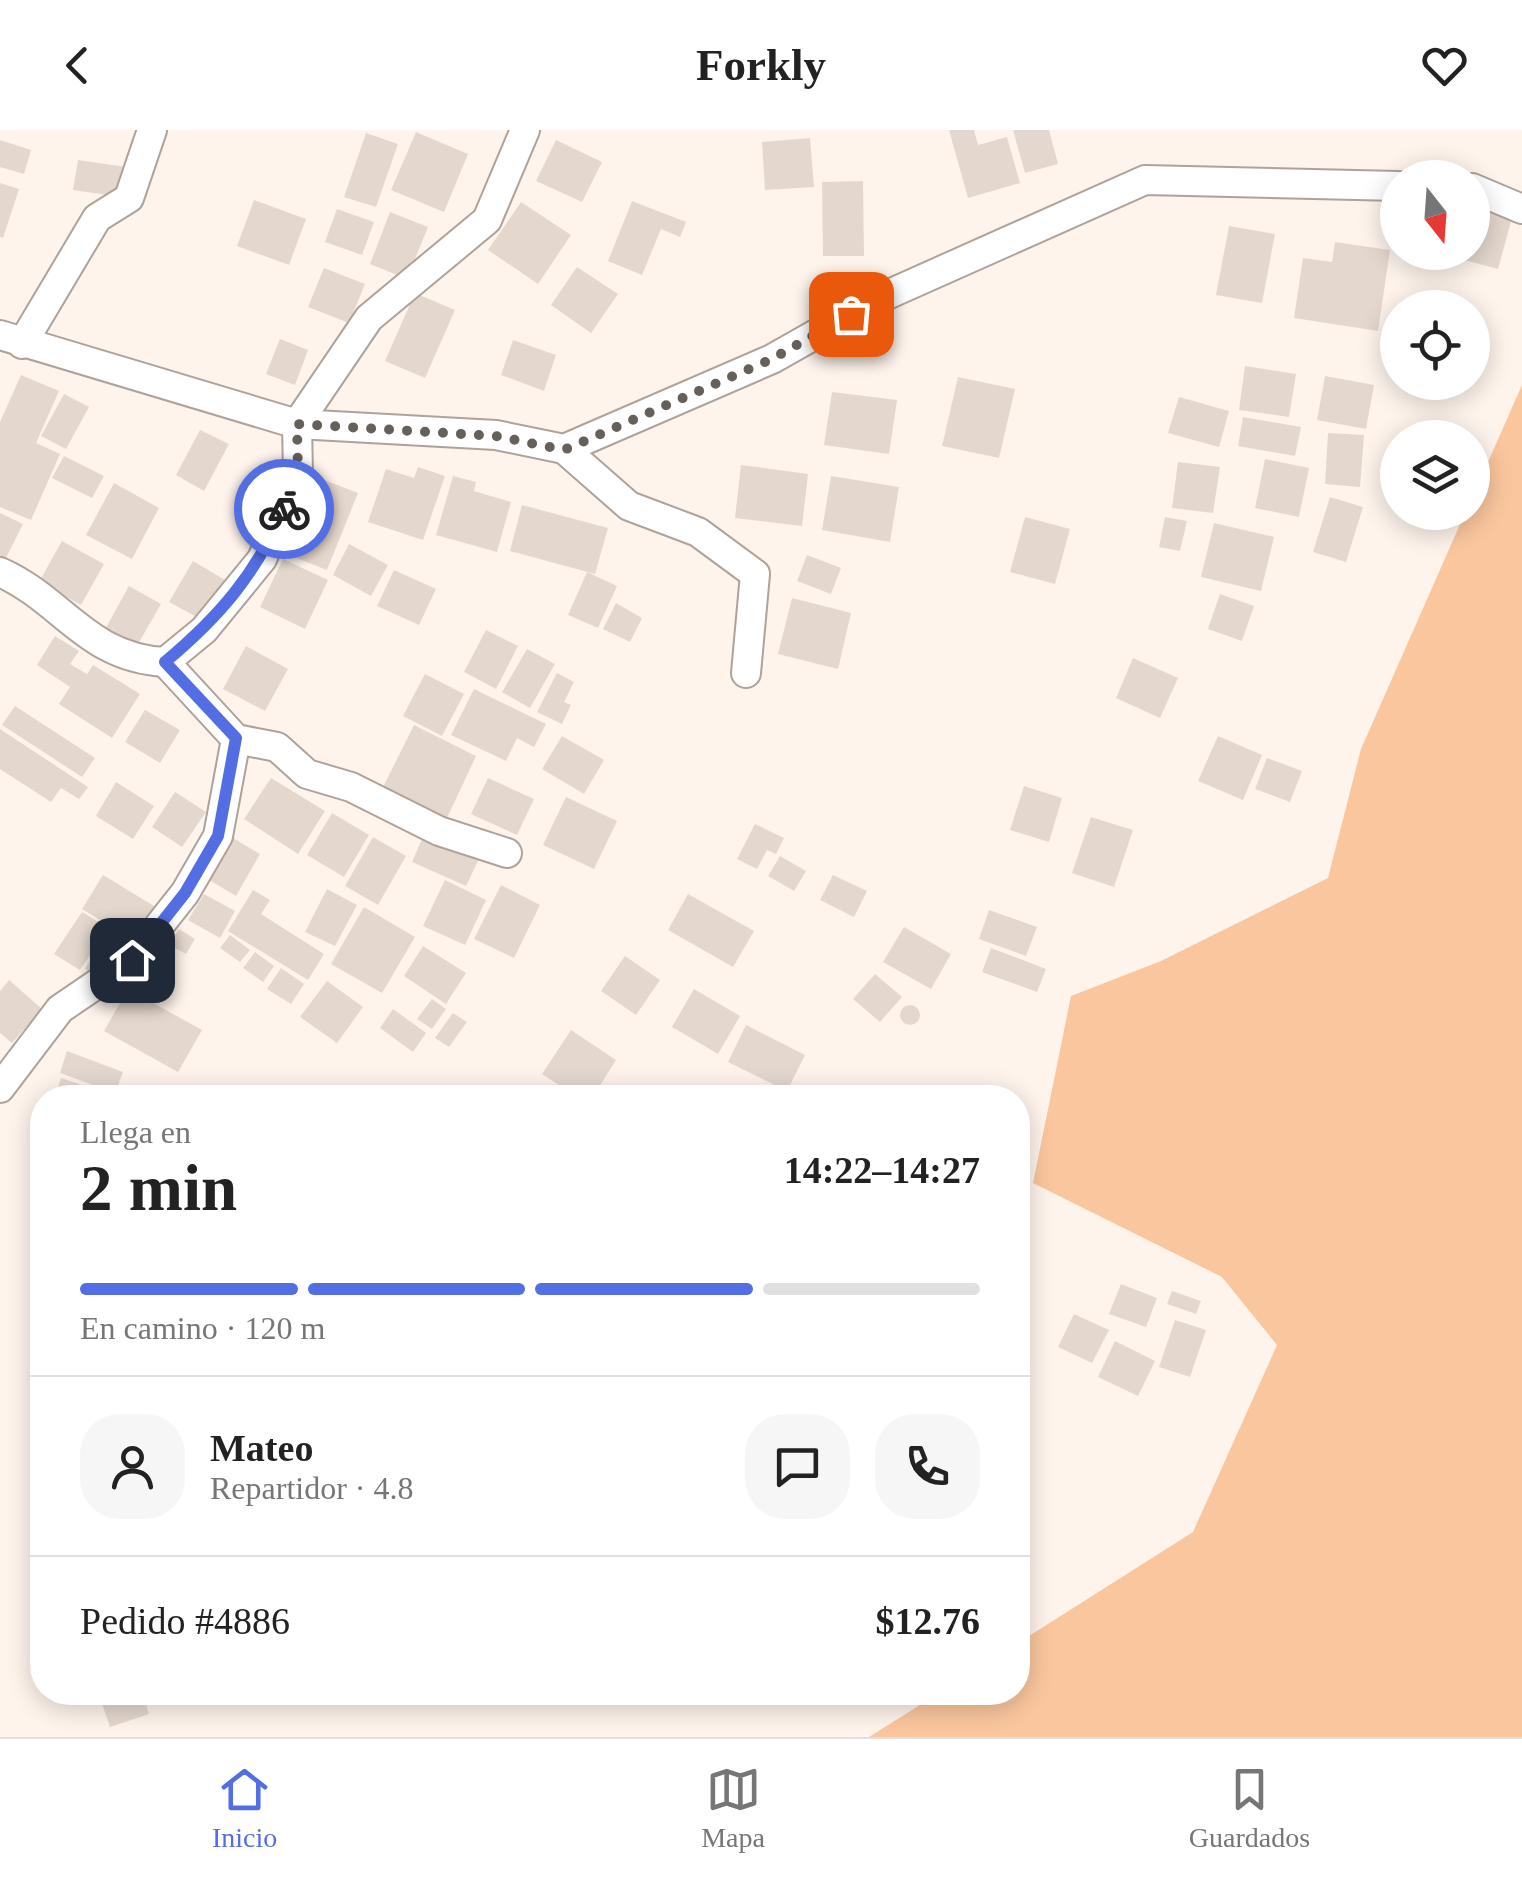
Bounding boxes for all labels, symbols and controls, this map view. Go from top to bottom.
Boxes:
icon: back [50,38,105,93]
icon: heart [1417,38,1472,93]
text: Forkly [696,40,826,90]
north arrow [1380,160,1490,270]
map controls [1380,160,1490,530]
pin [809,272,894,357]
icon: bag [824,287,879,342]
button: locate [1380,290,1490,400]
button: layers [1380,420,1490,530]
courier [234,459,334,559]
icon: bike [257,482,312,537]
pin [90,918,175,1003]
icon: home [105,933,160,988]
text: Llega en [80,1114,191,1150]
text: 14:22–14:27 [784,1149,980,1191]
text: 2 min [80,1152,237,1224]
text: En camino · 120 m [80,1310,325,1346]
button: person [80,1414,185,1519]
button: chat [745,1414,850,1519]
button: phone [875,1414,980,1519]
text: Mateo [210,1427,313,1469]
text: Repartidor · 4.8 [210,1470,414,1506]
text: Pedido #4886 [80,1600,290,1642]
text: $12.76 [876,1600,980,1642]
tab: Inicio [212,1762,277,1854]
tab: Mapa [701,1762,765,1854]
tab: Guardados [1189,1762,1310,1854]

